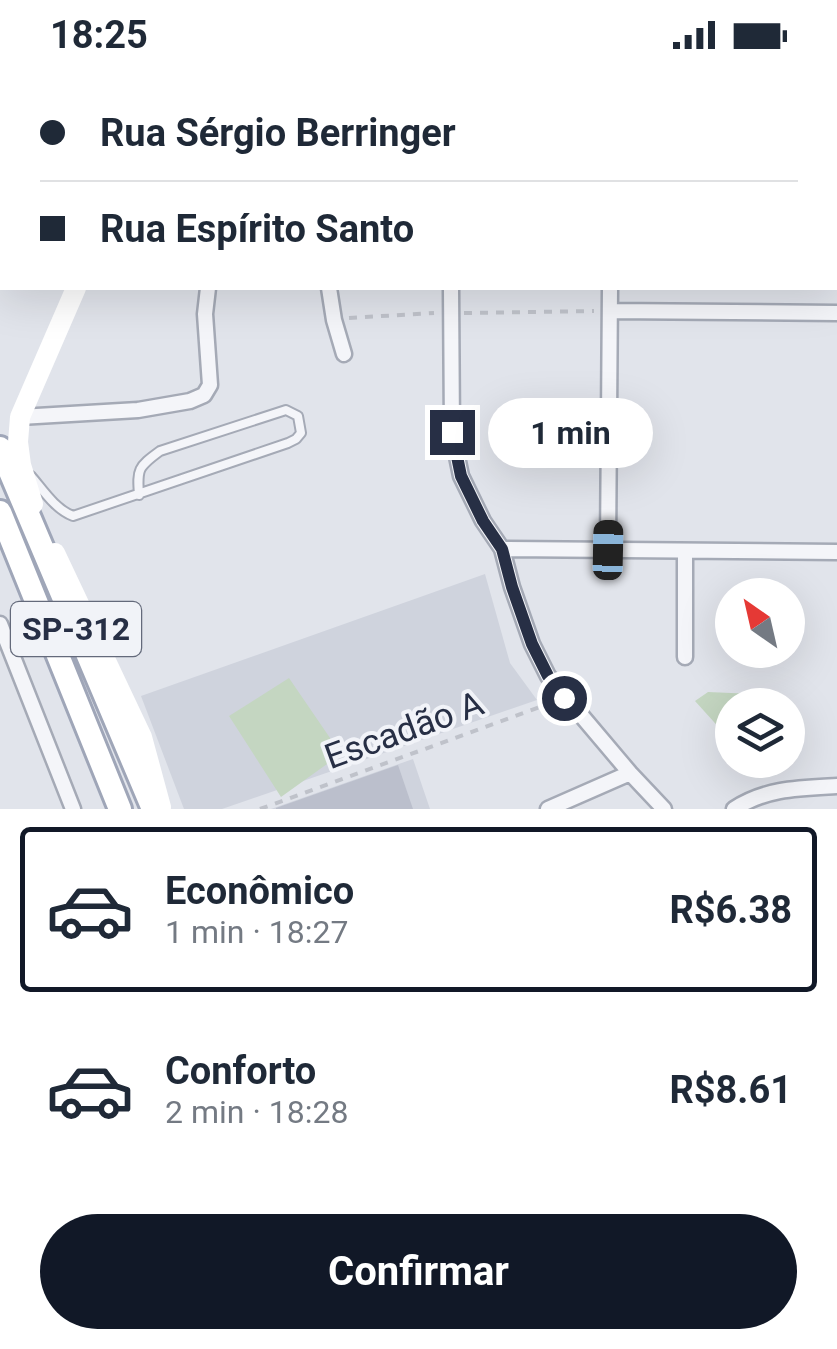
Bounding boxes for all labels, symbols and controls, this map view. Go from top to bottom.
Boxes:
text: 18:25 [50,13,148,57]
text: Rua Sérgio Berringer [100,111,456,155]
text: Rua Espírito Santo [100,207,414,251]
callout: 1 min [487,397,652,467]
route end [430,410,475,455]
text: 1 min [530,414,611,452]
car [592,520,624,580]
north arrow [715,578,805,668]
map controls [715,578,805,778]
road number: SP-312 [11,602,141,656]
route start [542,676,587,721]
street label: Escadão A [319,683,489,778]
button: layers [715,688,805,778]
icon: car [45,865,135,955]
text: Econômico [165,869,354,913]
text: R$6.38 [669,888,792,932]
text: 1 min · 18:27 [165,913,348,951]
icon: car [45,1045,135,1135]
text: Conforto [165,1049,316,1093]
text: R$8.61 [669,1068,792,1112]
text: 2 min · 18:28 [165,1093,348,1131]
button: Confirmar [40,1214,797,1329]

